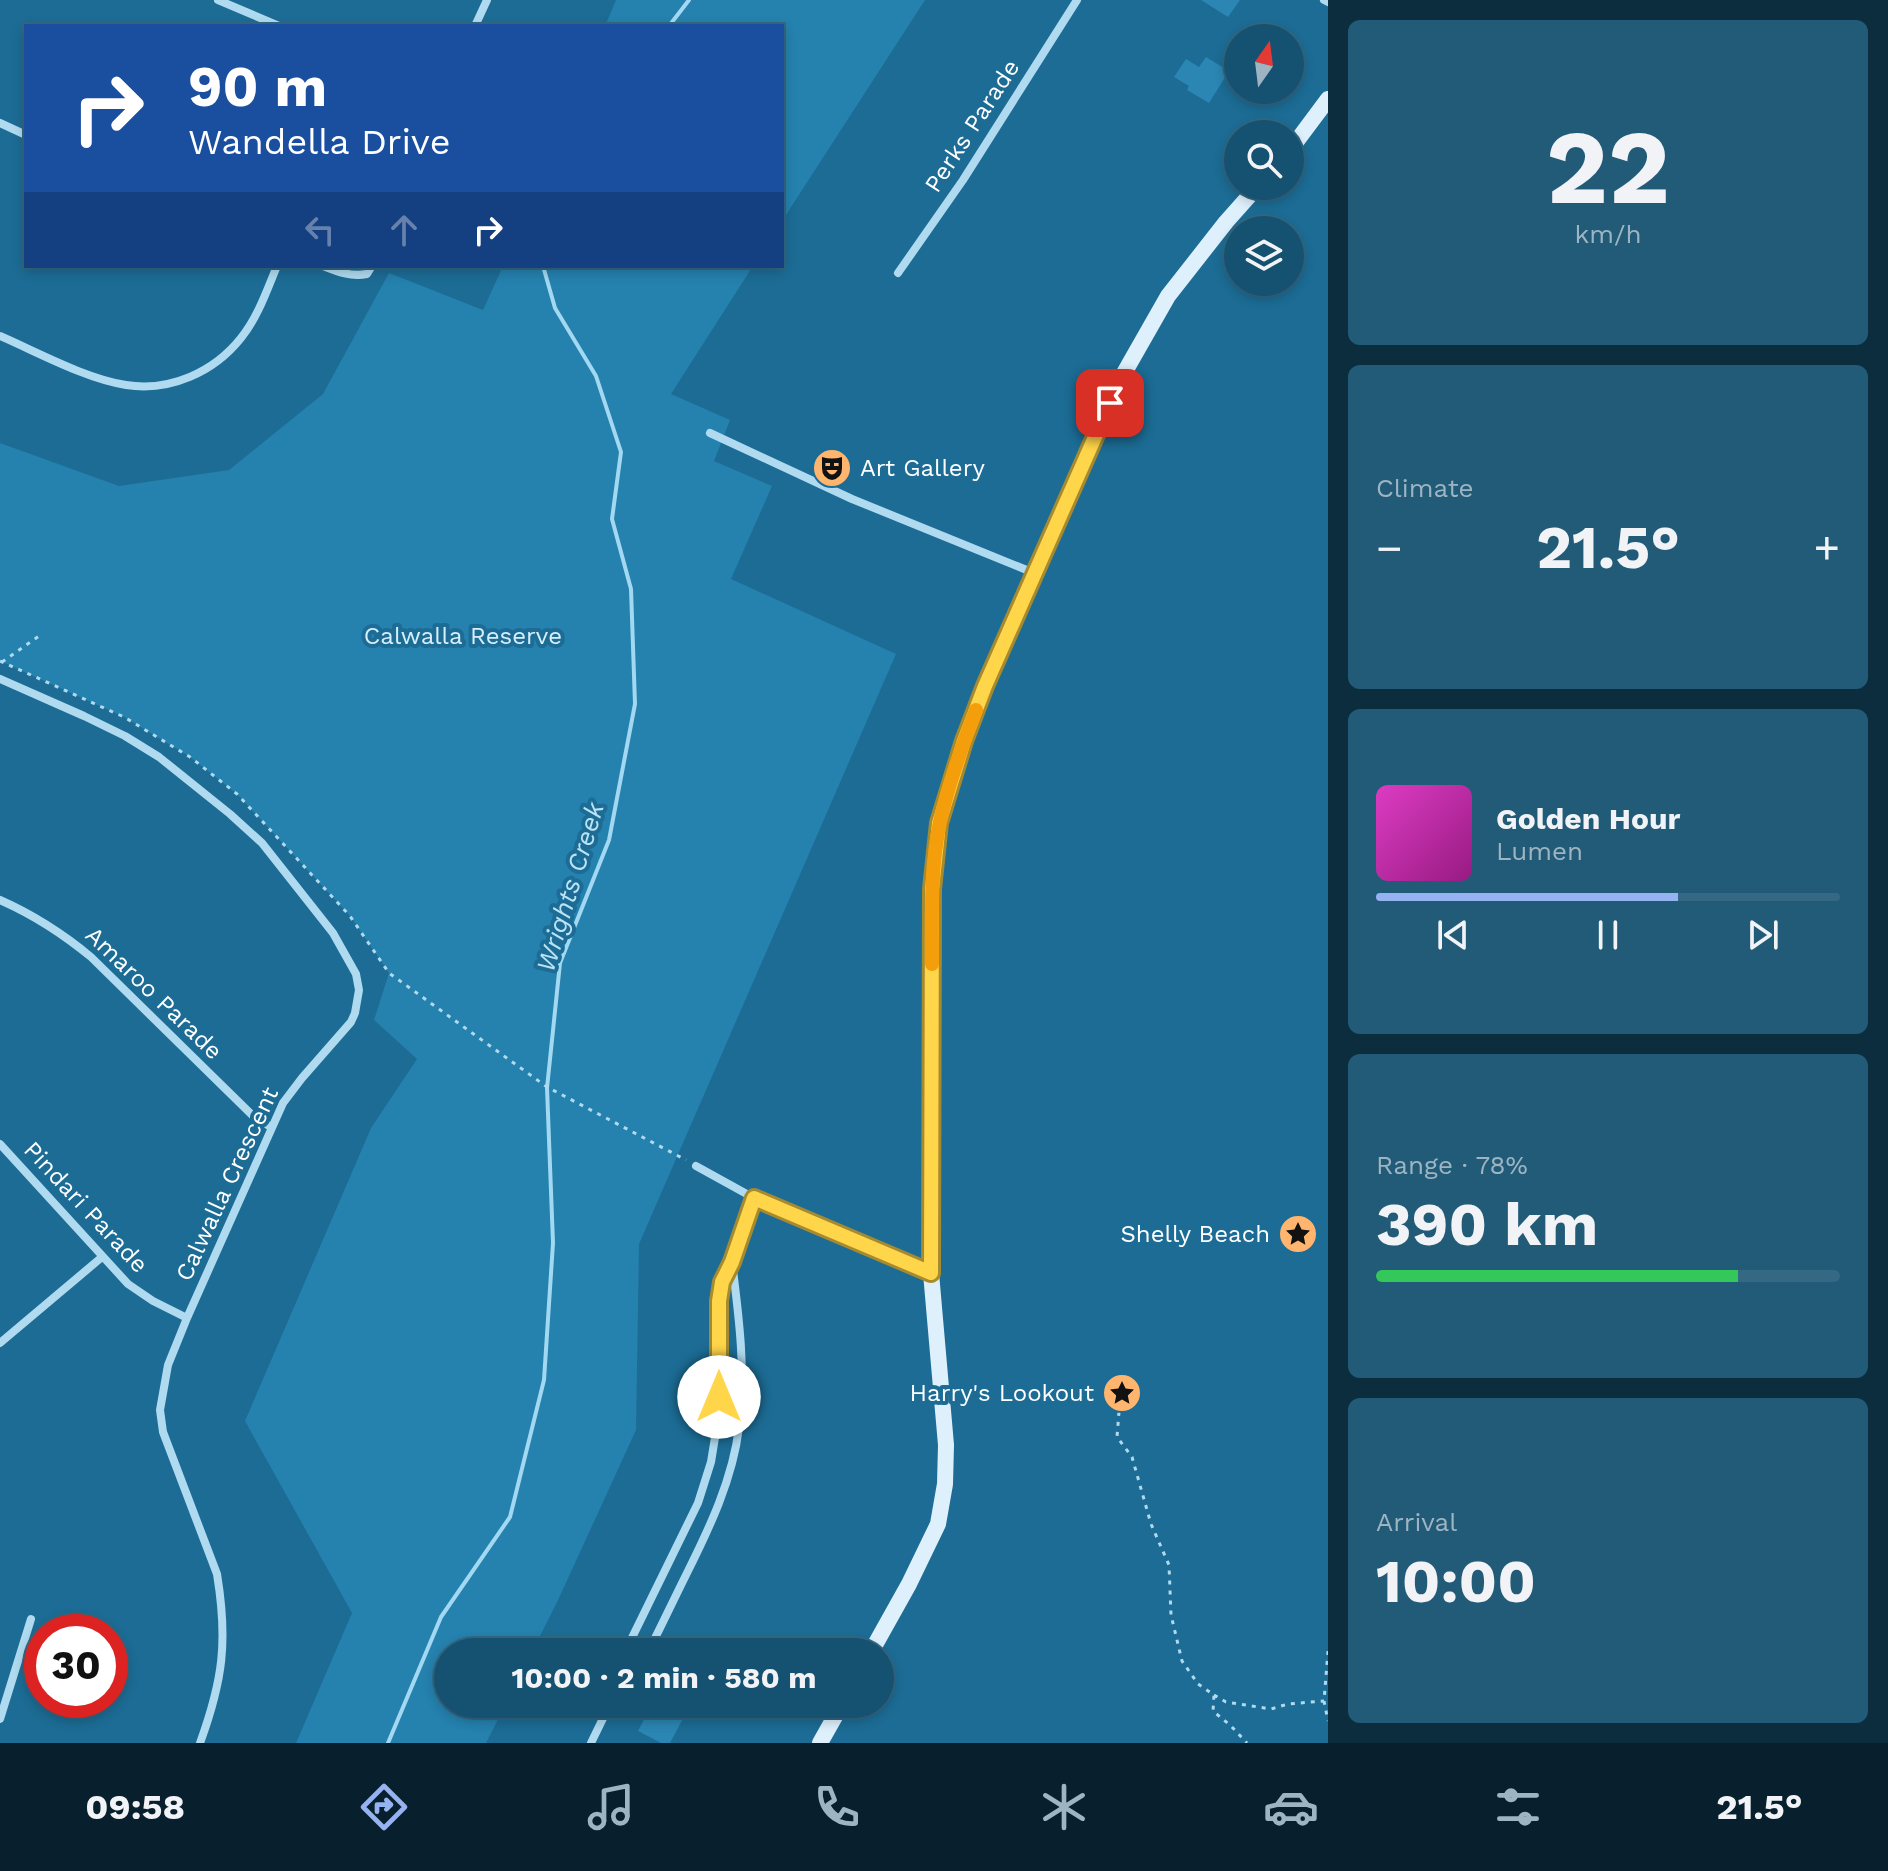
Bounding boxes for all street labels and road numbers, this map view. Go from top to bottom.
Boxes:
street label: Perks Parade [919,54,1025,198]
street label: Amaroo Parade [80,921,228,1065]
street label: Calwalla Crescent [170,1083,284,1285]
street label: Pindari Parade [18,1136,154,1278]

